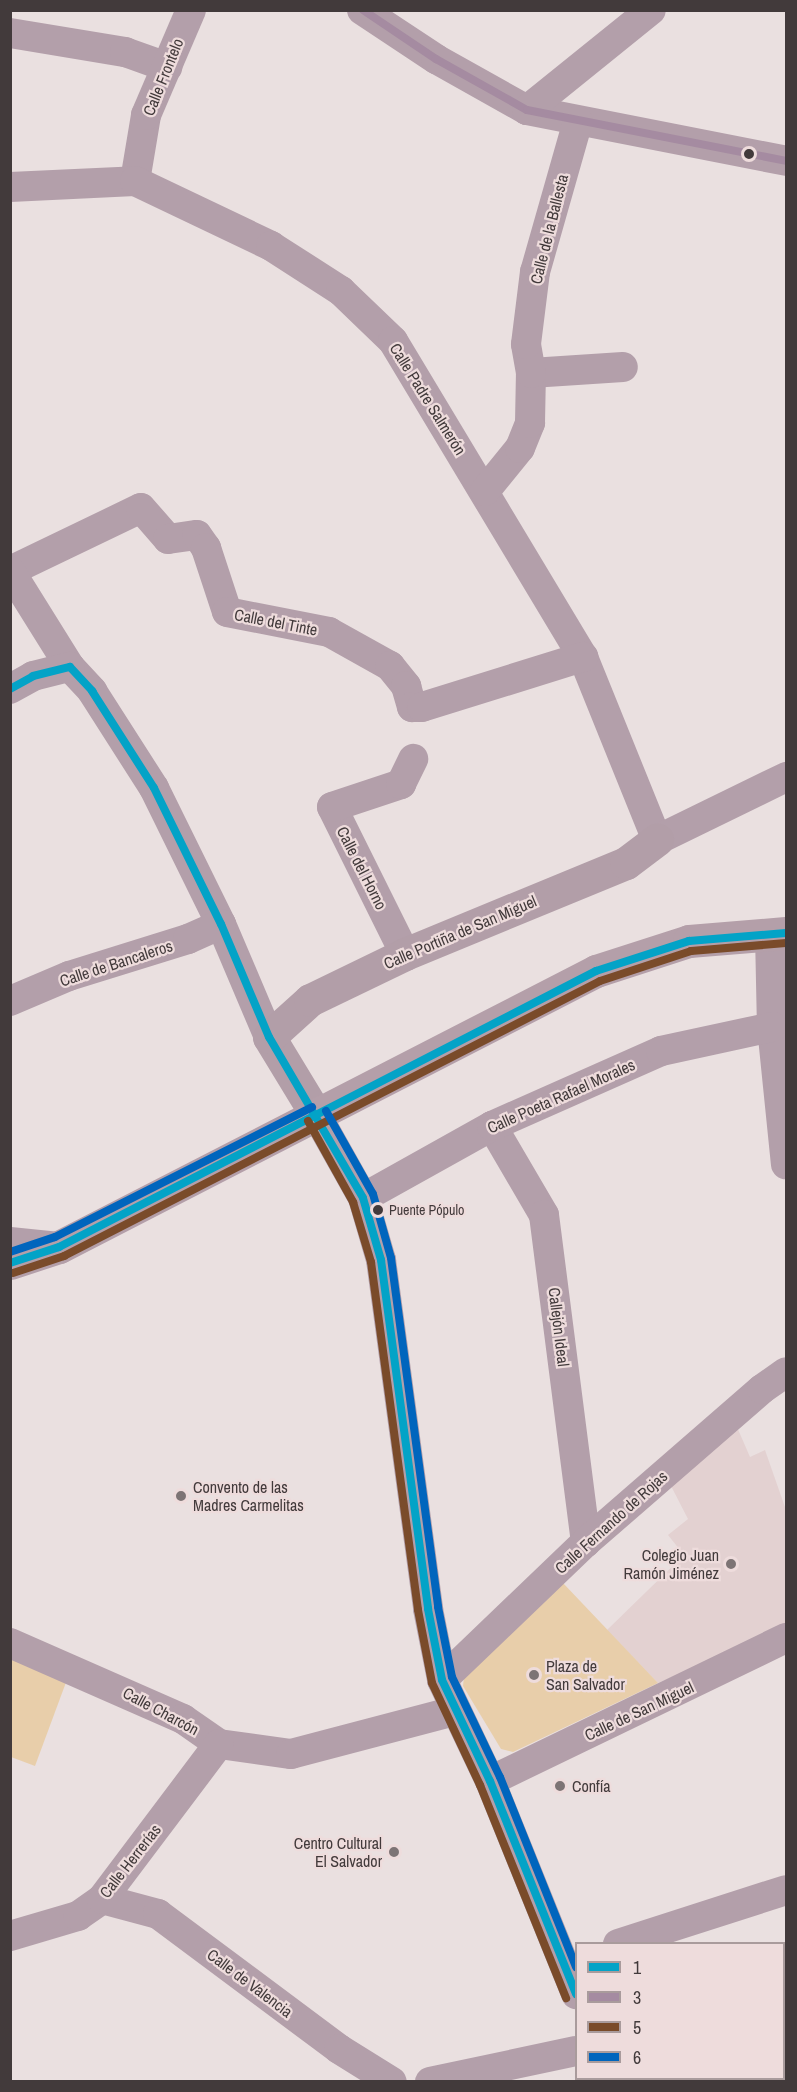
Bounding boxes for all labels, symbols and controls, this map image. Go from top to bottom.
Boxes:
street label: Calle Frontelo [139,36,187,118]
unlabelled marker [743,148,755,160]
street label: Calle de la Ballesta [526,172,572,286]
street label: Calle Padre Salmerón [386,339,470,459]
street label: Calle del Tinte [233,605,319,639]
street label: Calle del Horno [333,823,391,913]
street label: Calle Portiña de San Miguel [381,891,539,973]
street label: Calle de Bancaleros [57,936,175,990]
street label: Calle Poeta Rafael Morales [484,1055,638,1137]
place label: Puente Pópulo [389,1202,464,1218]
marker: Puente Pópulo [372,1204,384,1216]
street label: Callejón Ideal [545,1286,573,1368]
street label: Calle Fernando de Rojas [551,1467,671,1577]
place label: Convento de las Madres Carmelitas [193,1477,304,1515]
marker: Convento de las Madres Carmelitas [174,1489,188,1503]
place label: Colegio Juan Ramón Jiménez [623,1545,719,1583]
marker: Colegio Juan Ramón Jiménez [724,1557,738,1571]
place label: Plaza de San Salvador [546,1656,625,1694]
marker: Plaza de San Salvador [527,1668,541,1682]
street label: Calle de San Miguel [581,1677,697,1745]
street label: Calle Charcón [120,1683,202,1739]
place label: Confía [572,1776,611,1796]
marker: Confía [553,1779,567,1793]
street label: Calle Herrerías [95,1820,165,1902]
place label: Centro Cultural El Salvador [294,1833,382,1871]
marker: Centro Cultural El Salvador [387,1845,401,1859]
legend [575,1942,785,2080]
street label: Calle de Valencia [204,1945,296,2021]
text: 1 [633,1955,641,1980]
text: 3 [633,1985,641,2010]
text: 5 [633,2015,641,2040]
text: 6 [633,2045,641,2070]

